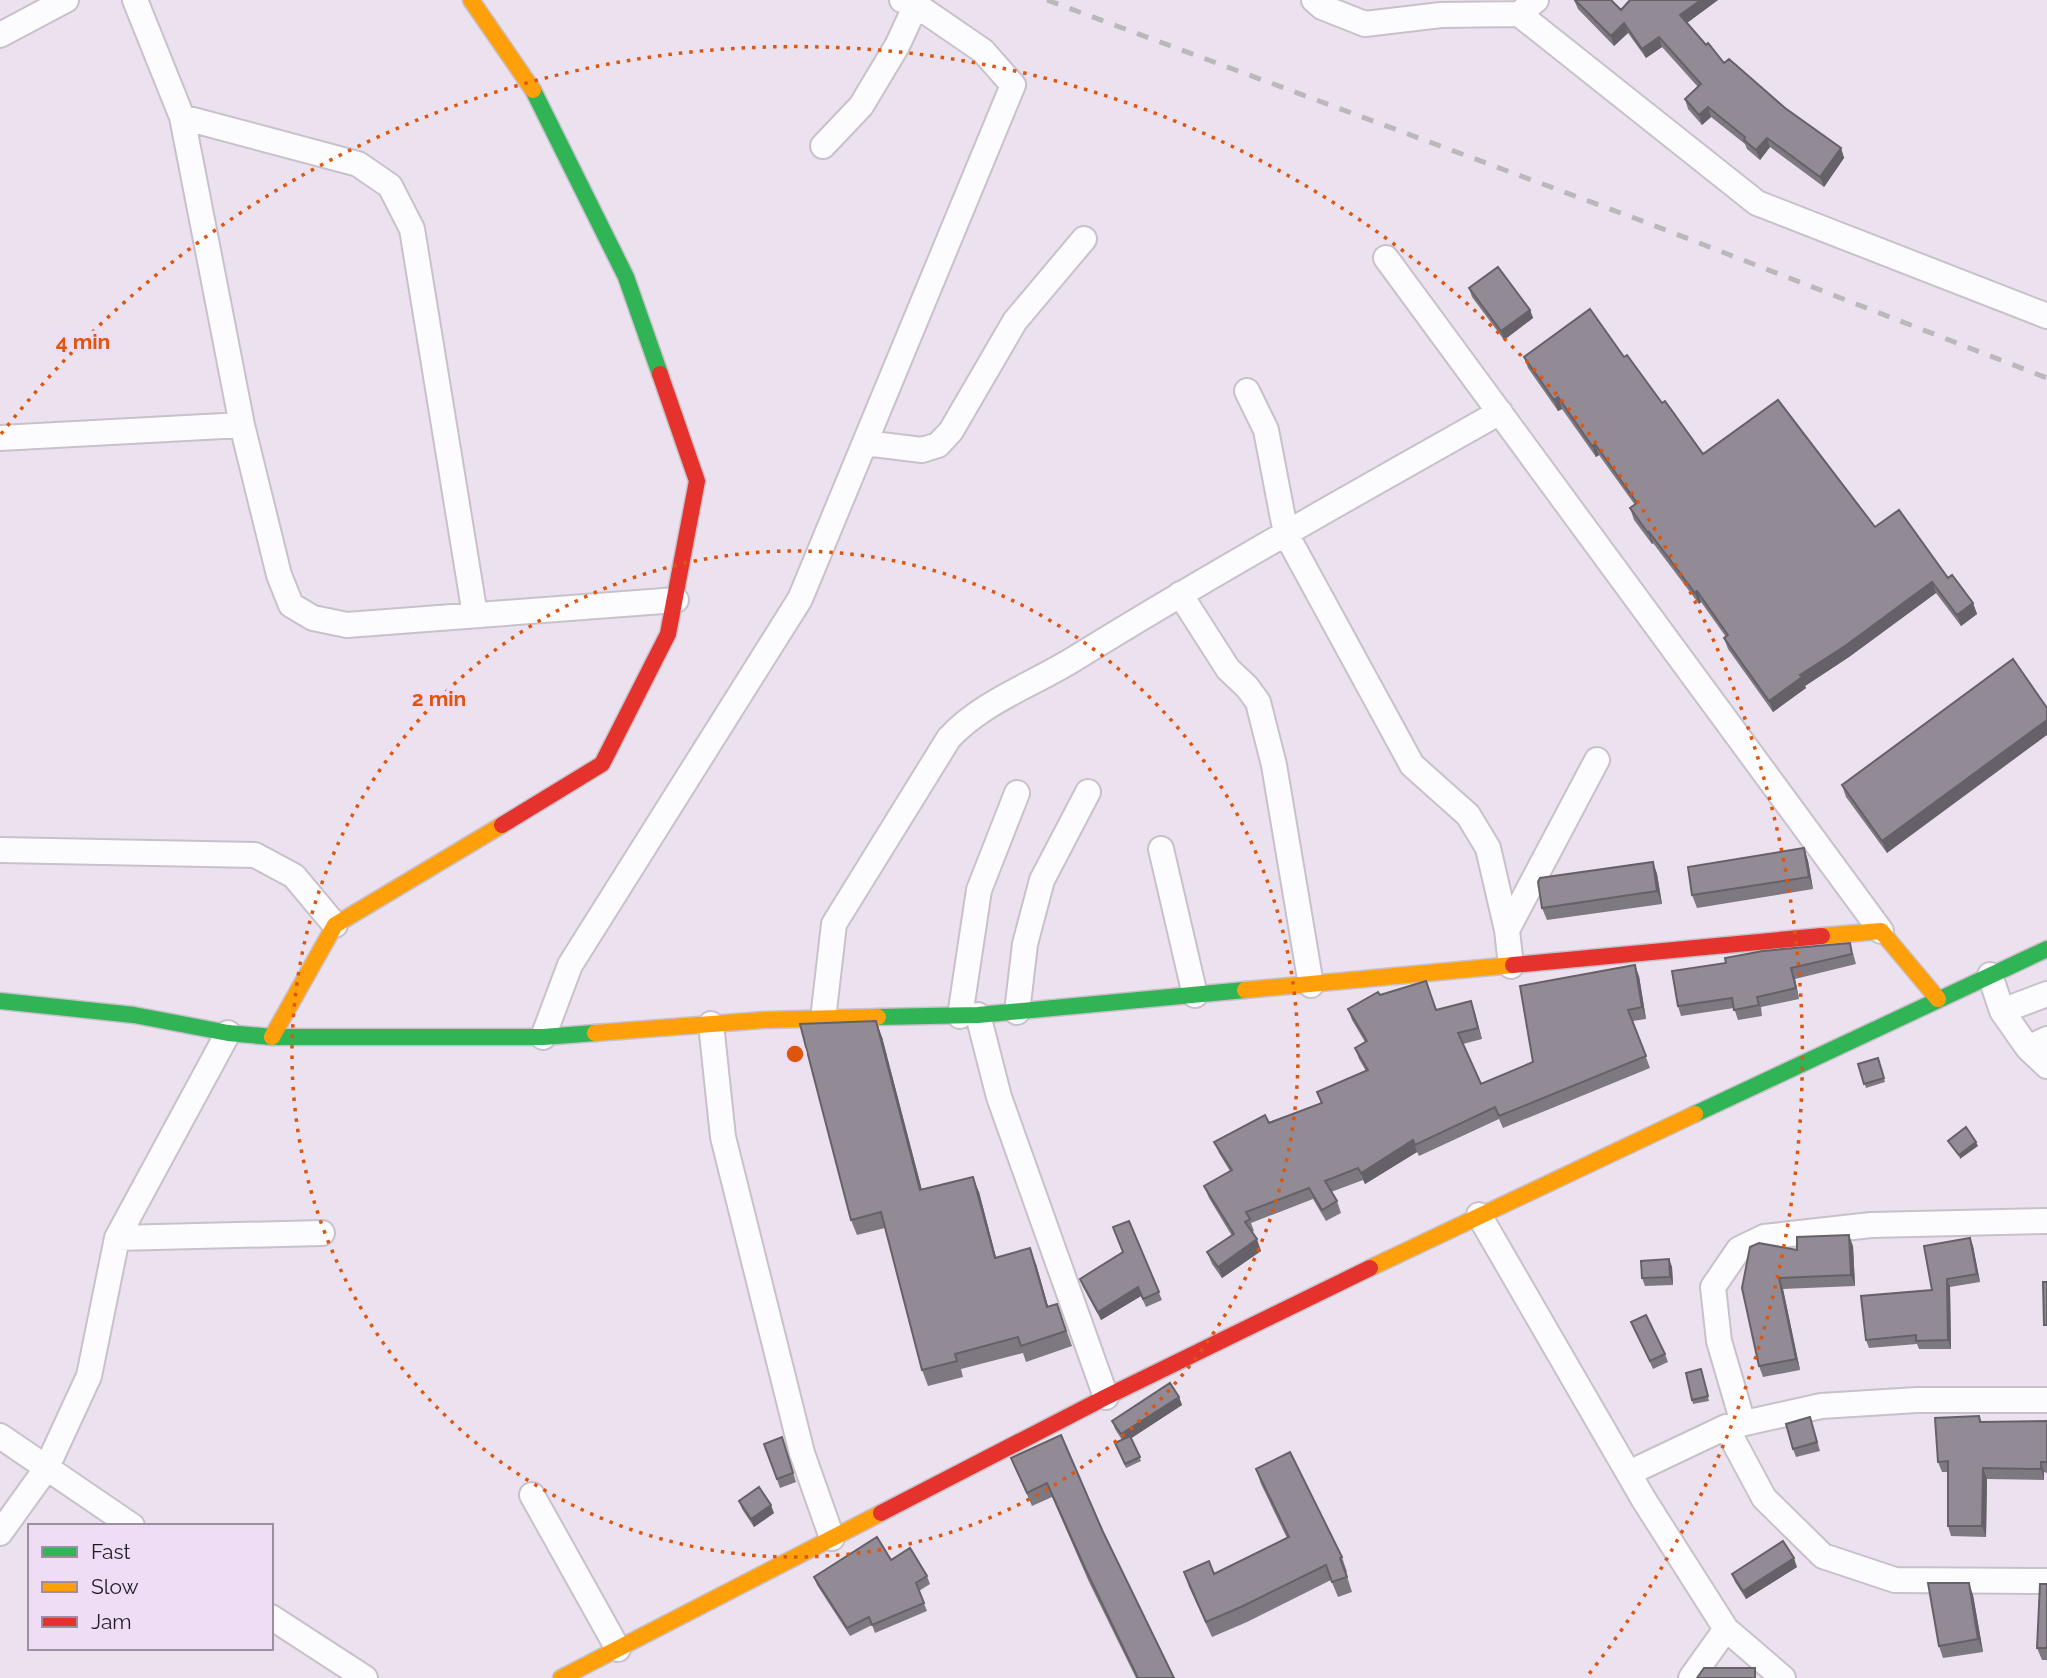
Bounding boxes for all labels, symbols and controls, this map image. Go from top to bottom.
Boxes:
text: 4 min [56,329,110,354]
text: 2 min [412,686,466,711]
centre of rings [783,1042,807,1066]
legend [28,1524,273,1650]
text: Fast [91,1539,131,1564]
text: Slow [91,1574,139,1599]
text: Jam [91,1609,132,1634]

